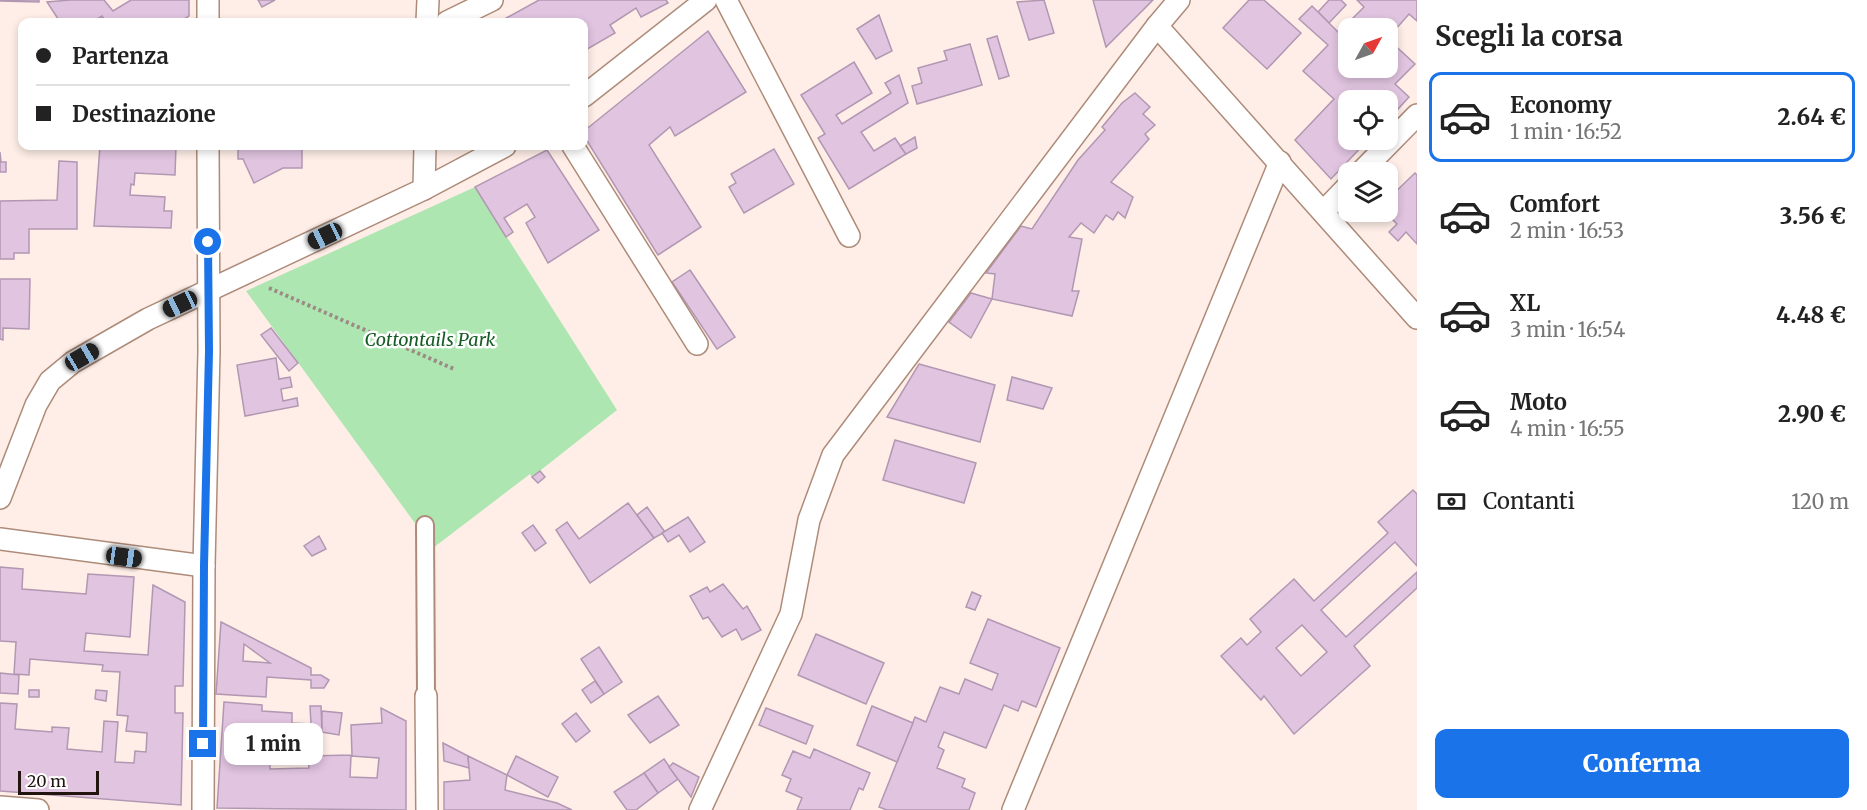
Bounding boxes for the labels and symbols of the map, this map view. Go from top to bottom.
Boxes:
north arrow [1338,18,1398,78]
car [305,220,345,252]
route start [194,228,221,255]
car [160,288,200,320]
park label: Cottontails Park [365,328,496,351]
car [62,340,102,374]
car [105,546,143,568]
callout: 1 min [224,723,323,765]
route end [189,730,216,757]
scale bar [18,768,99,796]

